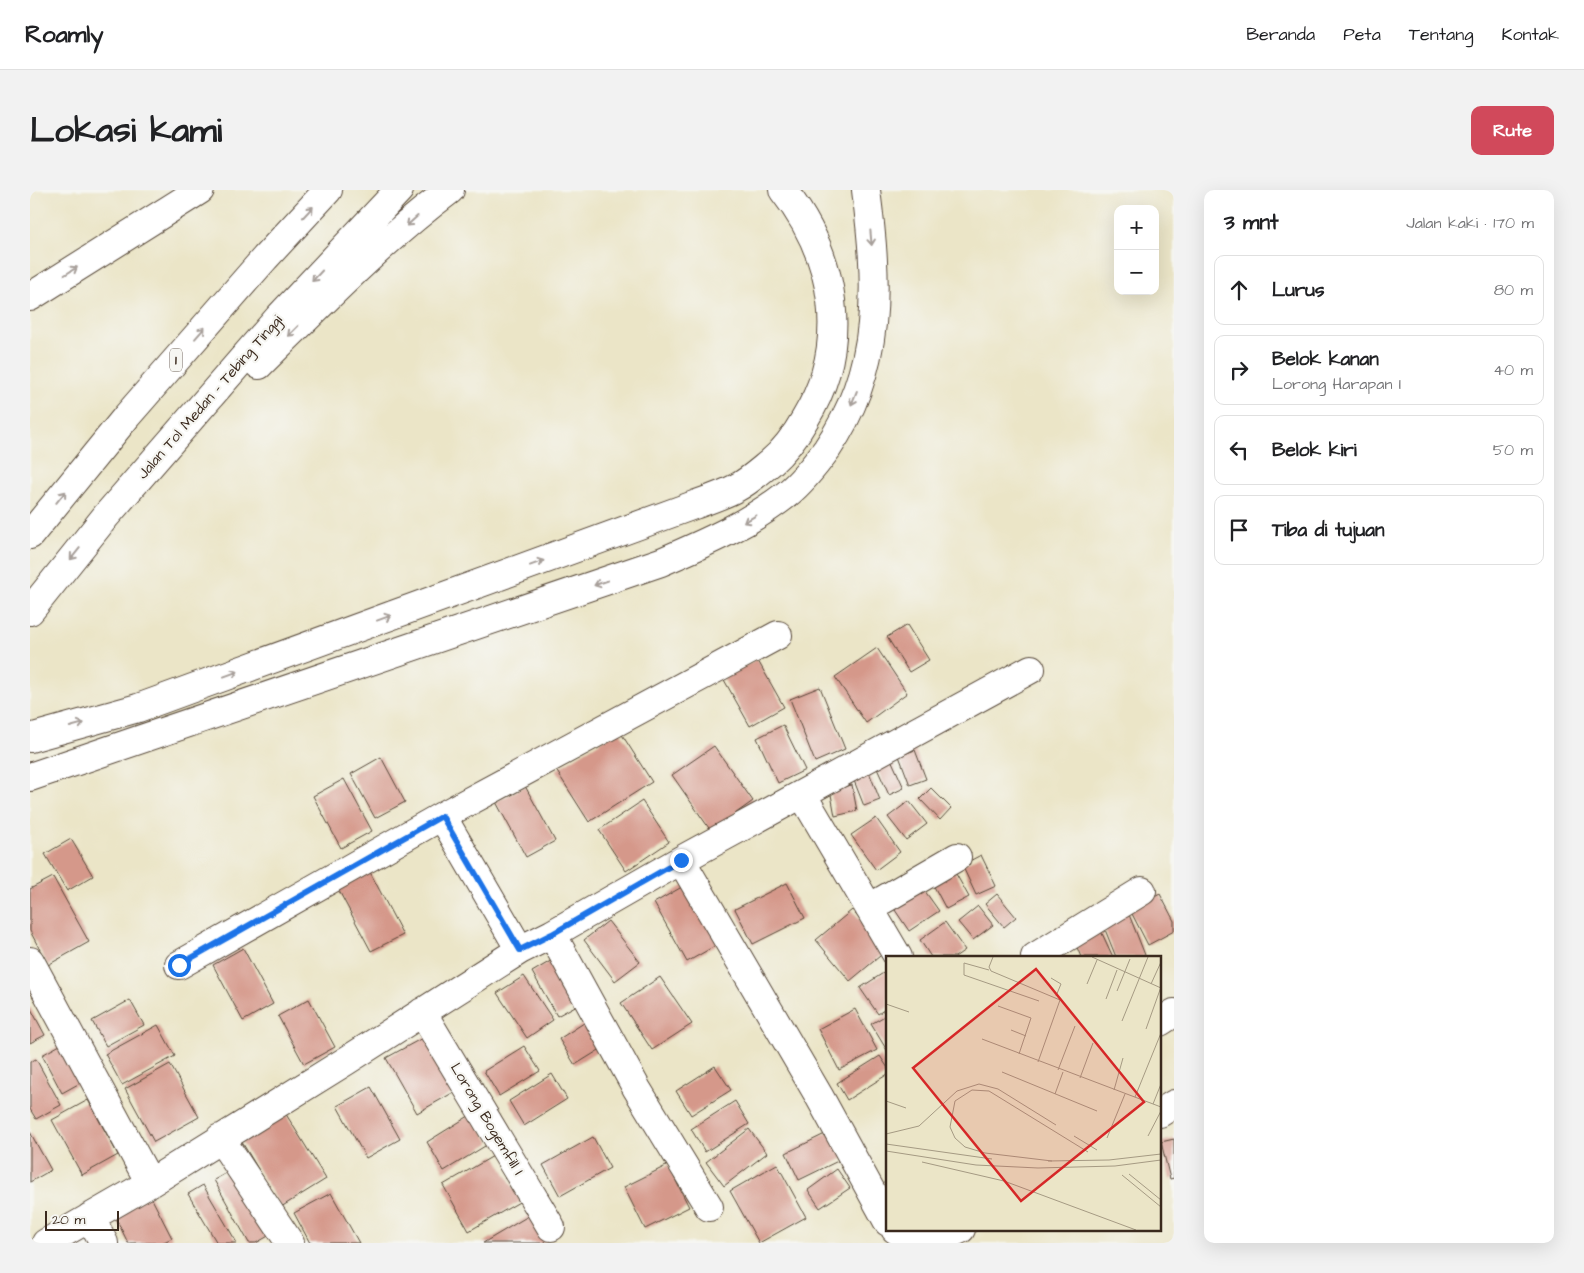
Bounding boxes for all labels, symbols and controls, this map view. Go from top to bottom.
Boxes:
text: Roamly [25,18,103,52]
text: Beranda [1246,22,1315,47]
text: Peta [1343,22,1381,47]
text: Tentang [1409,22,1473,47]
text: Kontak [1501,22,1559,47]
text: Lokasi kami [30,106,222,155]
button: Rute [1471,106,1554,155]
one-way arrow [302,205,314,218]
map controls [1114,205,1159,295]
button: + [1114,205,1159,250]
text: 3 mnt [1224,208,1278,237]
text: Jalan kaki · 170 m [1406,212,1534,234]
one-way arrow [406,215,419,227]
one-way arrow [866,230,876,246]
button: − [1114,250,1159,295]
one-way arrow [64,266,78,276]
one-way arrow [311,270,323,283]
icon: ahead [1225,276,1253,304]
text: Lurus [1272,277,1324,304]
text: 80 m [1494,279,1533,301]
street label: Jalan Tol Medan - Tebing Tinggi [133,310,289,484]
one-way arrow [287,325,299,338]
one-way arrow [194,326,205,339]
text: Belok kanan [1272,346,1379,373]
road number: 1 [170,348,182,372]
icon: right [1225,356,1253,384]
text: 40 m [1493,359,1533,381]
text: Lorong Harapan I [1272,373,1401,395]
one-way arrow [849,390,858,405]
icon: left [1225,436,1253,464]
text: Belok kiri [1272,437,1357,464]
text: 50 m [1493,439,1533,461]
one-way arrow [55,491,66,504]
one-way arrow [744,514,758,524]
icon: arrive [1225,516,1253,544]
text: Tiba di tujuan [1272,517,1384,544]
one-way arrow [70,548,81,561]
one-way arrow [528,558,544,567]
one-way arrow [594,578,610,588]
one-way arrow [376,613,391,622]
one-way arrow [223,669,238,678]
one-way arrow [69,719,85,729]
route end [670,849,693,872]
route start [168,954,191,977]
inset map [886,956,1162,1230]
street label: Lorong Bogemfill I [444,1059,529,1180]
scale bar [45,1208,119,1231]
text: 20 m [52,1210,85,1230]

